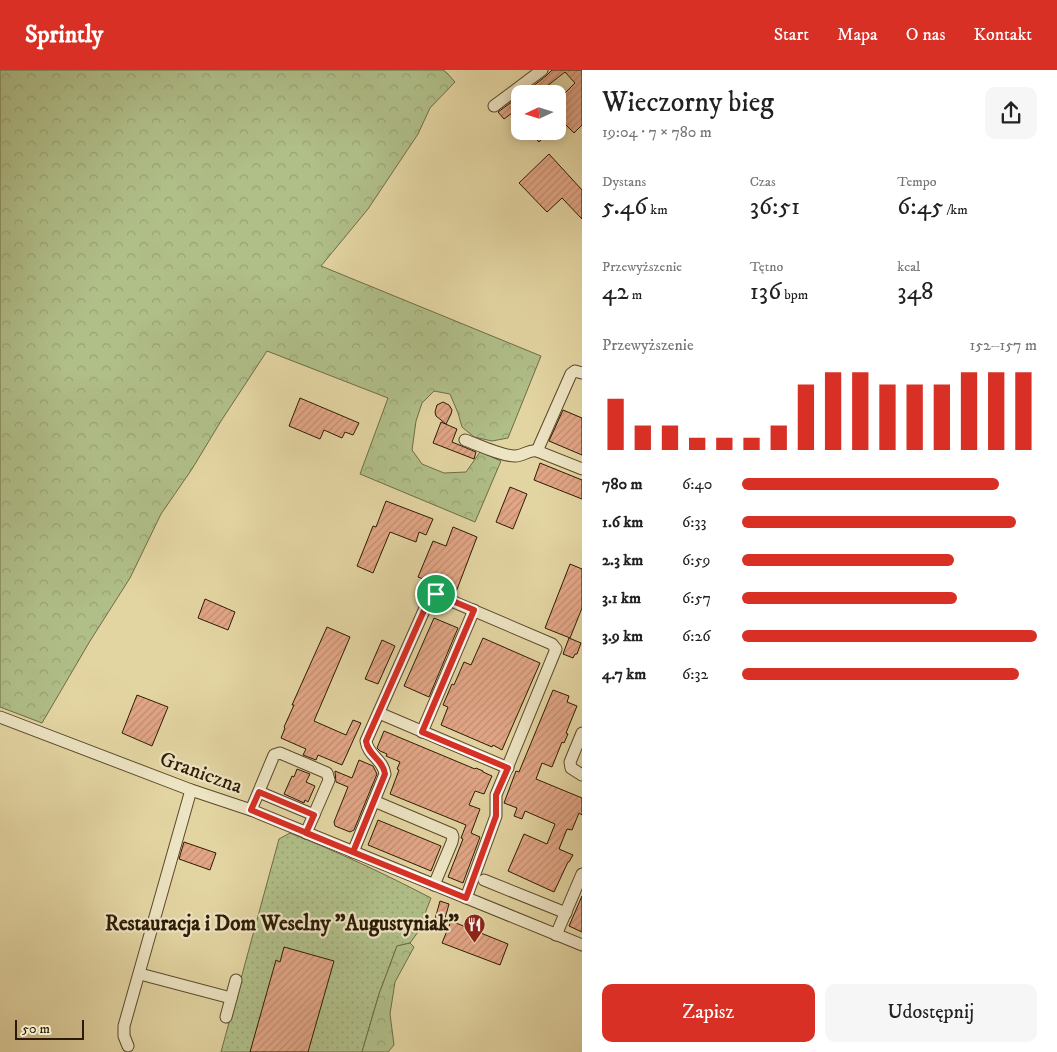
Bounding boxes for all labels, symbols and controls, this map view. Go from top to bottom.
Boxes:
text: Sprintly [25,20,103,50]
text: Start [774,24,809,46]
text: Mapa [837,24,878,46]
text: O nas [906,24,945,46]
text: Kontakt [973,24,1032,46]
north arrow [511,85,566,140]
map controls [511,85,566,140]
text: Wieczorny bieg [602,85,774,120]
button: share [985,87,1037,139]
text: 19:04 · 7 × 780 m [602,122,712,142]
text: Dystans [602,173,646,191]
text: Czas [750,173,776,191]
text: Tempo [897,173,937,191]
text: 5.46 [602,191,647,222]
text: 36:51 [750,191,800,222]
text: 6:45 [897,191,944,222]
text: km [647,201,668,219]
text: /km [944,201,968,219]
text: Przewyższenie [602,258,682,276]
text: Tętno [750,258,783,276]
text: kcal [897,258,920,276]
text: 42 [602,276,629,307]
text: 136 [750,276,781,307]
text: 348 [897,276,934,307]
text: m [629,286,642,304]
text: bpm [781,286,808,304]
text: Przewyższenie [602,335,694,355]
text: 152–157 m [969,335,1037,355]
text: 780 m [602,474,643,494]
text: 6:40 [682,474,712,494]
text: 1.6 km [602,512,643,532]
text: 6:33 [682,512,706,532]
text: 2.3 km [602,550,643,570]
text: 6:59 [682,550,710,570]
pin [415,573,457,615]
icon: arrive [422,580,450,608]
text: 3.1 km [602,588,641,608]
text: 6:57 [682,588,711,608]
text: 3.9 km [602,626,643,646]
text: 6:26 [682,626,711,646]
text: 4.7 km [602,664,646,684]
text: 6:32 [682,664,708,684]
street label: Graniczna [156,746,246,800]
place label: Restauracja i Dom Weselny "Augustyniak" [105,911,460,938]
restaurant icon: Restauracja i Dom Weselny "Augustyniak" [463,912,487,943]
button: Zapisz [602,984,815,1042]
button: Udostępnij [825,984,1037,1042]
scale bar [15,1017,84,1040]
text: 50 m [22,1020,50,1038]

